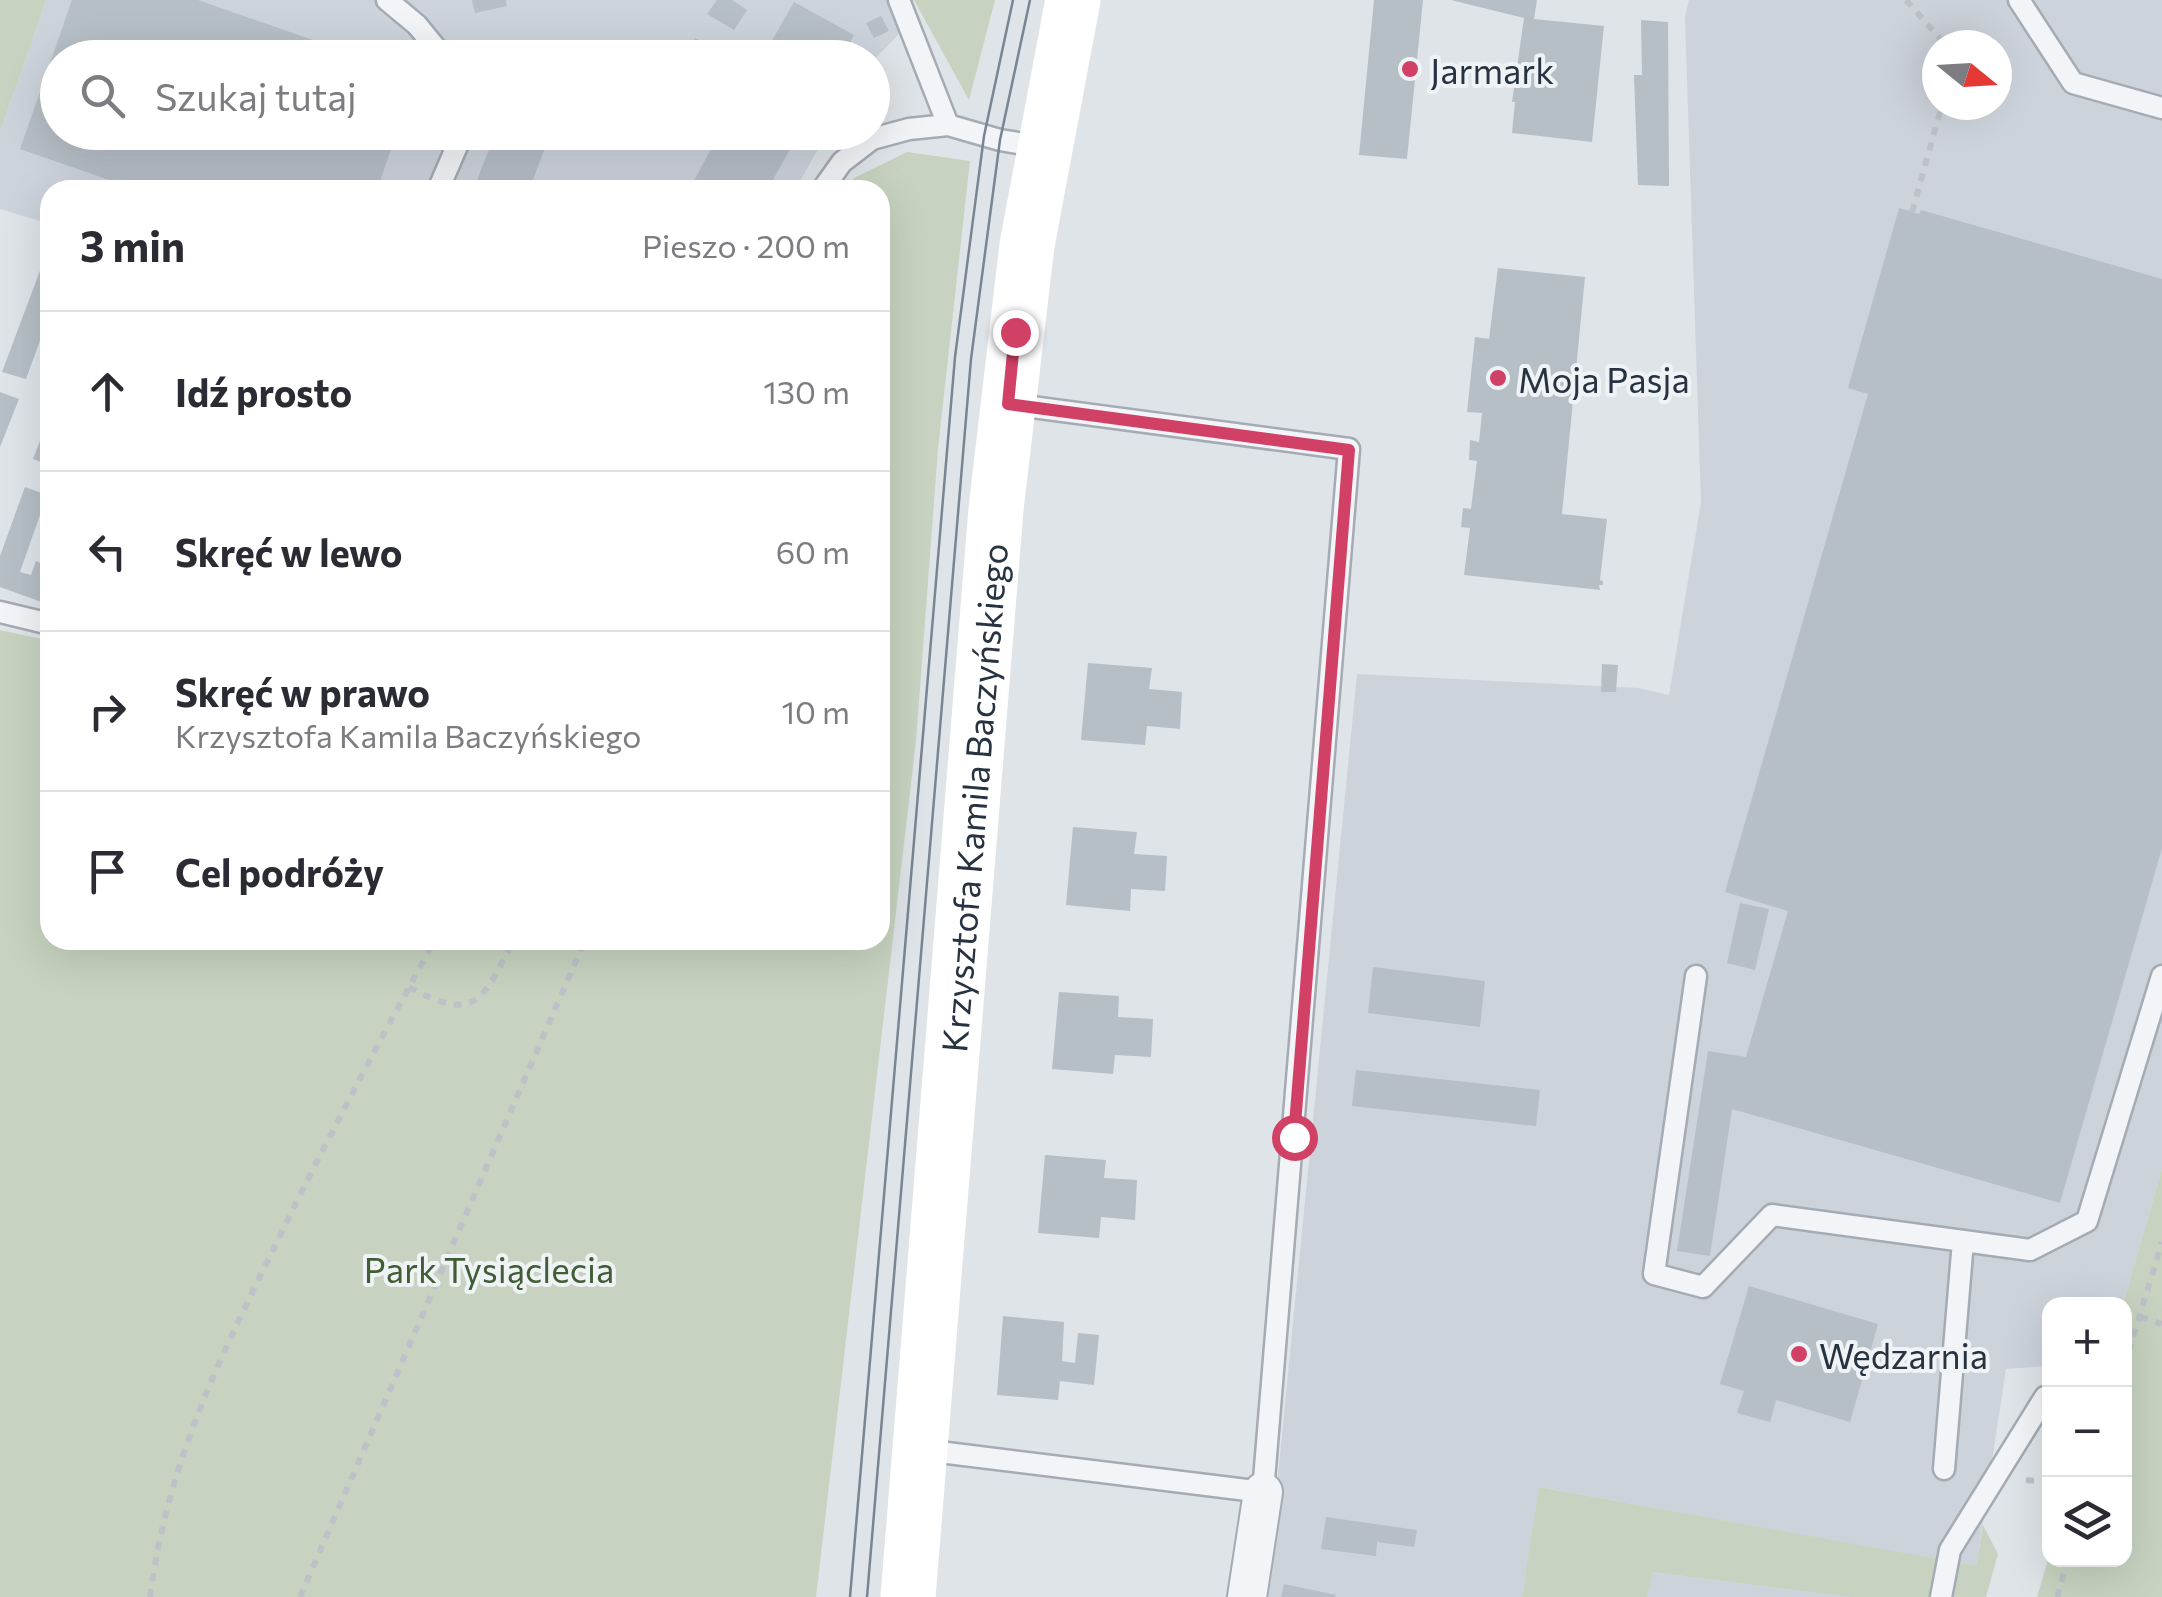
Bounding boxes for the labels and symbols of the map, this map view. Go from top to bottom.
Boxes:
north arrow [1922,30,2012,120]
place label: Jarmark [1430,48,1554,91]
marker: Jarmark [1399,58,1421,80]
route end [993,310,1039,356]
place label: Moja Pasja [1518,357,1690,400]
marker: Moja Pasja [1487,367,1509,389]
street label: Krzysztofa Kamila Baczyńskiego [931,541,1015,1054]
route start [1272,1115,1318,1161]
park label: Park Tysiąclecia [364,1247,614,1290]
place label: Wędzarnia [1819,1333,1988,1376]
marker: Wędzarnia [1788,1343,1810,1365]

